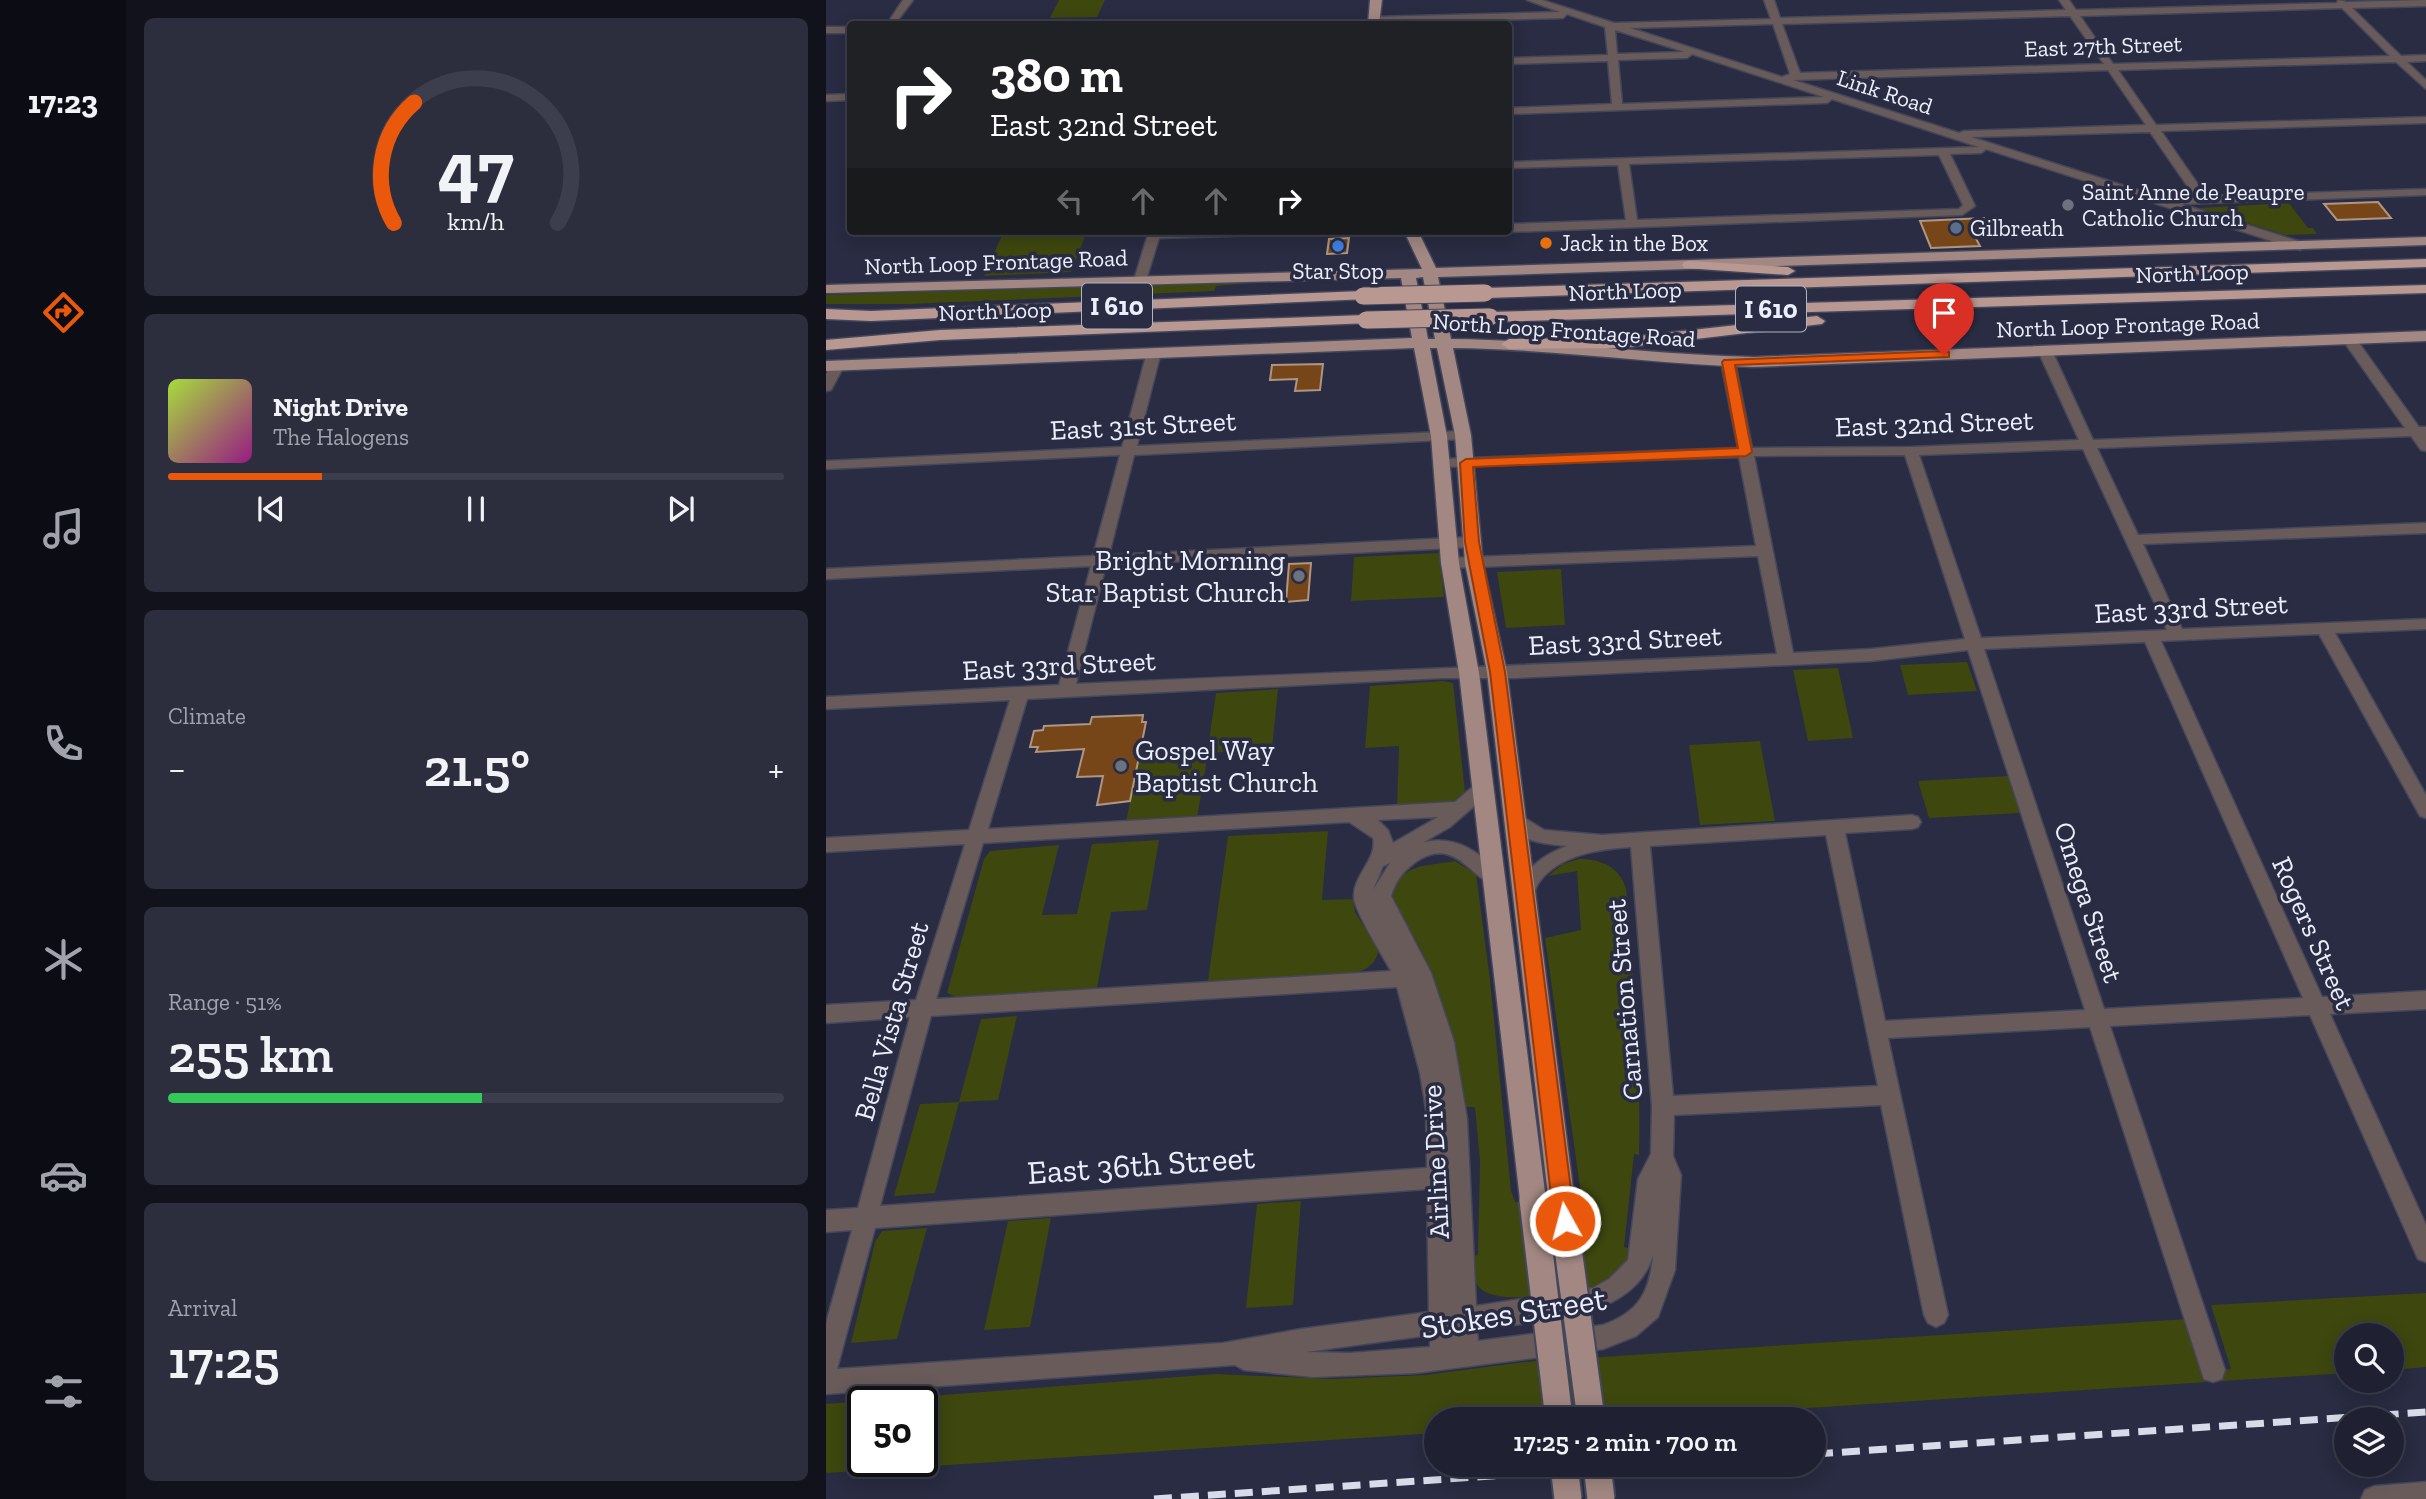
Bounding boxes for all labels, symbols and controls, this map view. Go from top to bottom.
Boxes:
street label: East 27th Street [2023,29,2183,63]
text: 380 m [990,46,1123,105]
icon: right [875,49,966,140]
street label: Link Road [1834,63,1937,121]
text: 17:23 [28,83,98,121]
text: East 32nd Street [990,106,1217,144]
text: 47 [438,124,514,212]
place label: Saint Anne de Peaupre Catholic Church [2082,178,2305,232]
icon: left [1051,182,1089,220]
icon: ahead [1124,182,1162,220]
icon: ahead [1197,182,1235,220]
icon: right [1270,182,1308,220]
marker: Saint Anne de Peaupre Catholic Church [2060,197,2076,213]
text: km/h [447,206,505,236]
place label: Gilbreath [1970,214,2064,242]
marker: Gilbreath [1948,220,1964,236]
place label: Jack in the Box [1560,229,1708,257]
marker: Jack in the Box [1538,235,1554,251]
marker: Star Stop [1330,238,1346,254]
street label: North Loop Frontage Road [864,243,1129,281]
place label: Star Stop [1292,257,1384,285]
street label: North Loop [2135,257,2249,289]
street label: North Loop [1568,275,1682,307]
pin [1914,283,1974,355]
road number: I 610 [1082,284,1152,328]
road number: I 610 [1736,286,1806,332]
icon: directions [39,288,88,337]
icon: arrive [1925,294,1963,332]
street label: North Loop [938,295,1052,327]
street label: North Loop Frontage Road [1996,306,2261,344]
street label: North Loop Frontage Road [1432,307,1697,353]
text: Night Drive [273,391,408,423]
street label: East 31st Street [1049,404,1237,447]
street label: East 32nd Street [1834,404,2034,443]
text: The Halogens [273,423,409,451]
icon: previous [252,490,290,528]
icon: pause [457,490,495,528]
icon: next [662,490,700,528]
icon: music [39,504,88,553]
place label: Bright Morning Star Baptist Church [1046,544,1285,609]
marker: Bright Morning Star Baptist Church [1291,568,1307,584]
street label: East 33rd Street [2093,587,2289,630]
street label: East 33rd Street [1527,619,1723,662]
street label: East 33rd Street [961,644,1157,687]
text: Climate [168,702,246,730]
icon: phone [39,719,88,768]
place label: Gospel Way Baptist Church [1135,734,1318,799]
text: 21.5° [424,737,530,799]
text: − [168,746,186,792]
text: + [768,746,784,792]
marker: Gospel Way Baptist Church [1113,758,1129,774]
street label: Omega Street [2047,818,2130,987]
street label: Rogers Street [2265,852,2362,1015]
street label: Carnation Street [1599,897,1650,1102]
street label: Bella Vista Street [847,917,936,1125]
icon: climate [39,935,88,984]
text: Range · 51% [168,988,282,1016]
text: 255 km [168,1023,333,1085]
street label: Airline Drive [1415,1084,1456,1240]
street label: East 36th Street [1026,1137,1257,1192]
icon: car [39,1151,88,1200]
position arrow [1528,1184,1602,1258]
street label: Stokes Street [1417,1278,1610,1346]
text: Arrival [168,1294,237,1322]
map controls [2334,1323,2404,1477]
button: search [2334,1323,2404,1393]
text: 17:25 [168,1329,280,1391]
icon: filters [39,1367,88,1416]
speed limit sign: 50 [847,1386,938,1477]
button: layers [2334,1407,2404,1477]
text: 17:25 · 2 min · 700 m [1513,1426,1737,1458]

